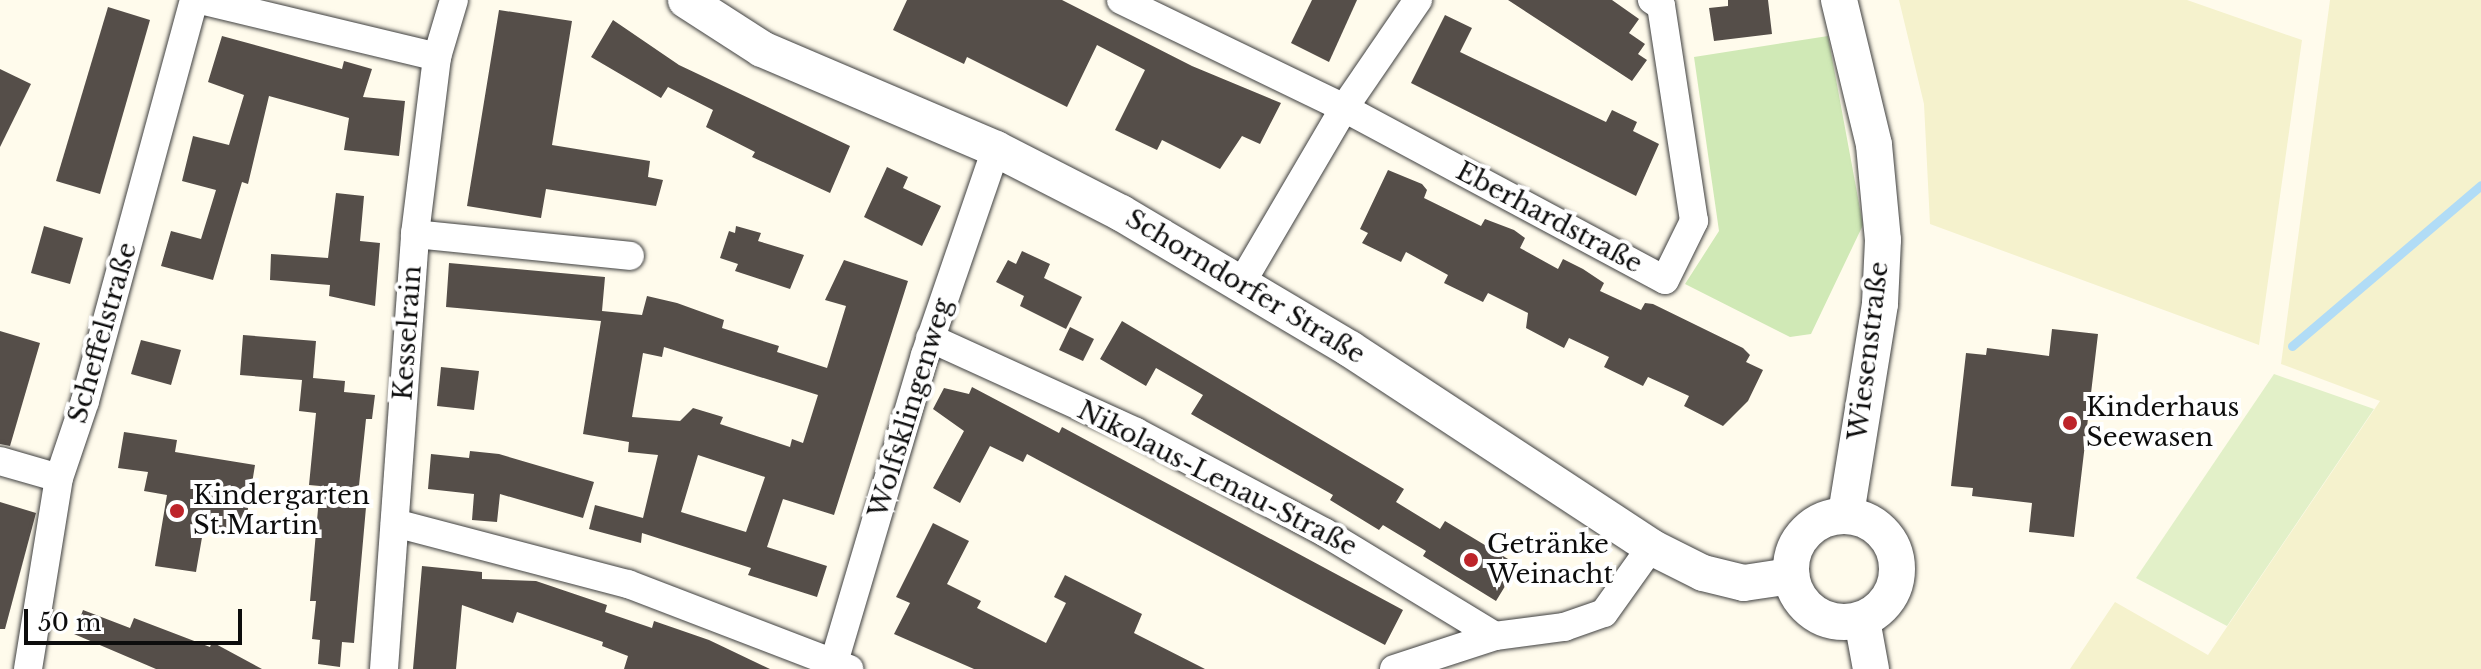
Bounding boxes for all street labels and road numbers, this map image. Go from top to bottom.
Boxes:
street label: Eberhardstraße [1451,156,1647,280]
street label: Schorndorfer Straße [1120,203,1370,371]
street label: Scheffelstraße [62,239,144,427]
street label: Wiesenstraße [1843,260,1895,442]
street label: Kesselrain [388,265,428,401]
street label: Wolfsklingenweg [863,295,959,521]
street label: Nikolaus-Lenau-Straße [1072,395,1362,563]

